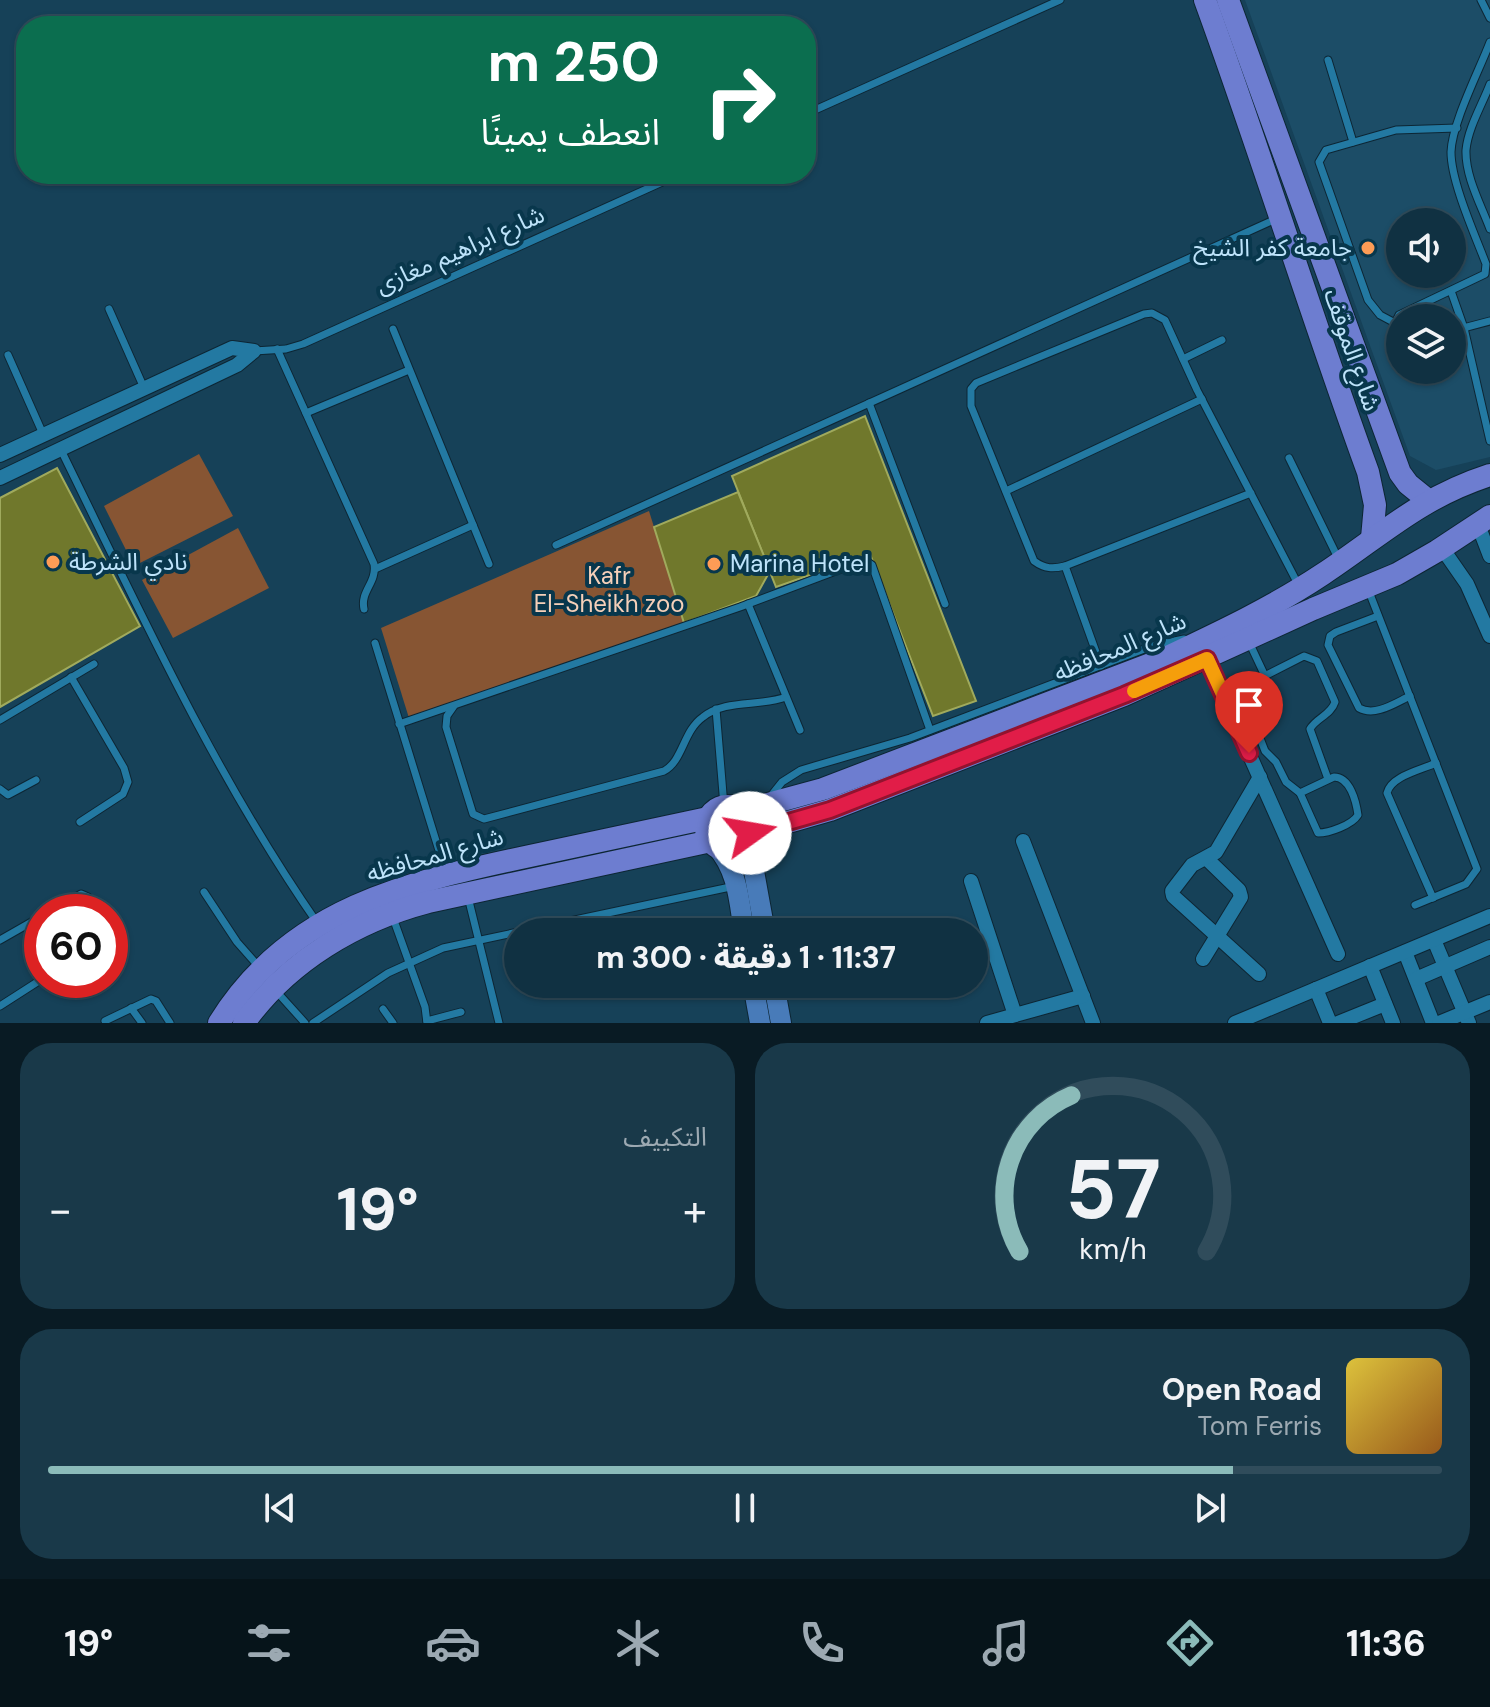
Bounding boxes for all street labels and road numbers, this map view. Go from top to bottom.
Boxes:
street label: شارع ابراهيم مغازى [371,198,550,302]
street label: شارع الموقف [1315,285,1388,416]
street label: شارع المحافظه [1049,605,1191,690]
street label: شارع المحافظه [363,820,507,891]

